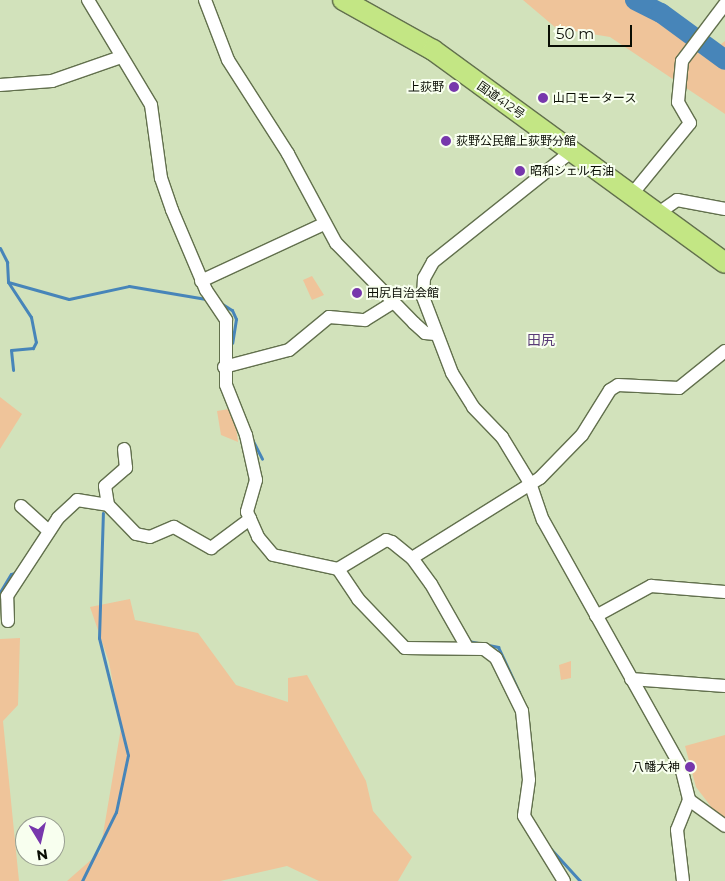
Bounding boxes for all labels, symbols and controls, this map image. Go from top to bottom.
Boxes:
scale bar [550,15,634,47]
text: 50 m [556,24,594,43]
street label: 国道412号 [474,78,528,122]
place label: 上荻野 [408,80,444,94]
marker: 上荻野 [448,81,460,93]
place label: 山口モータース [553,91,637,105]
marker: 山口モータース [537,92,549,104]
place label: 荻野公民館上荻野分館 [456,134,576,148]
marker: 荻野公民館上荻野分館 [440,135,452,147]
place label: 昭和シェル石油 [530,164,614,178]
marker: 昭和シェル石油 [514,165,526,177]
place label: 田尻自治会館 [367,286,439,300]
marker: 田尻自治会館 [351,287,363,299]
district label: 田尻 [527,332,555,348]
place label: 八幡大神 [632,760,680,774]
marker: 八幡大神 [684,761,696,773]
north arrow [15,816,65,866]
text: N [35,845,49,865]

